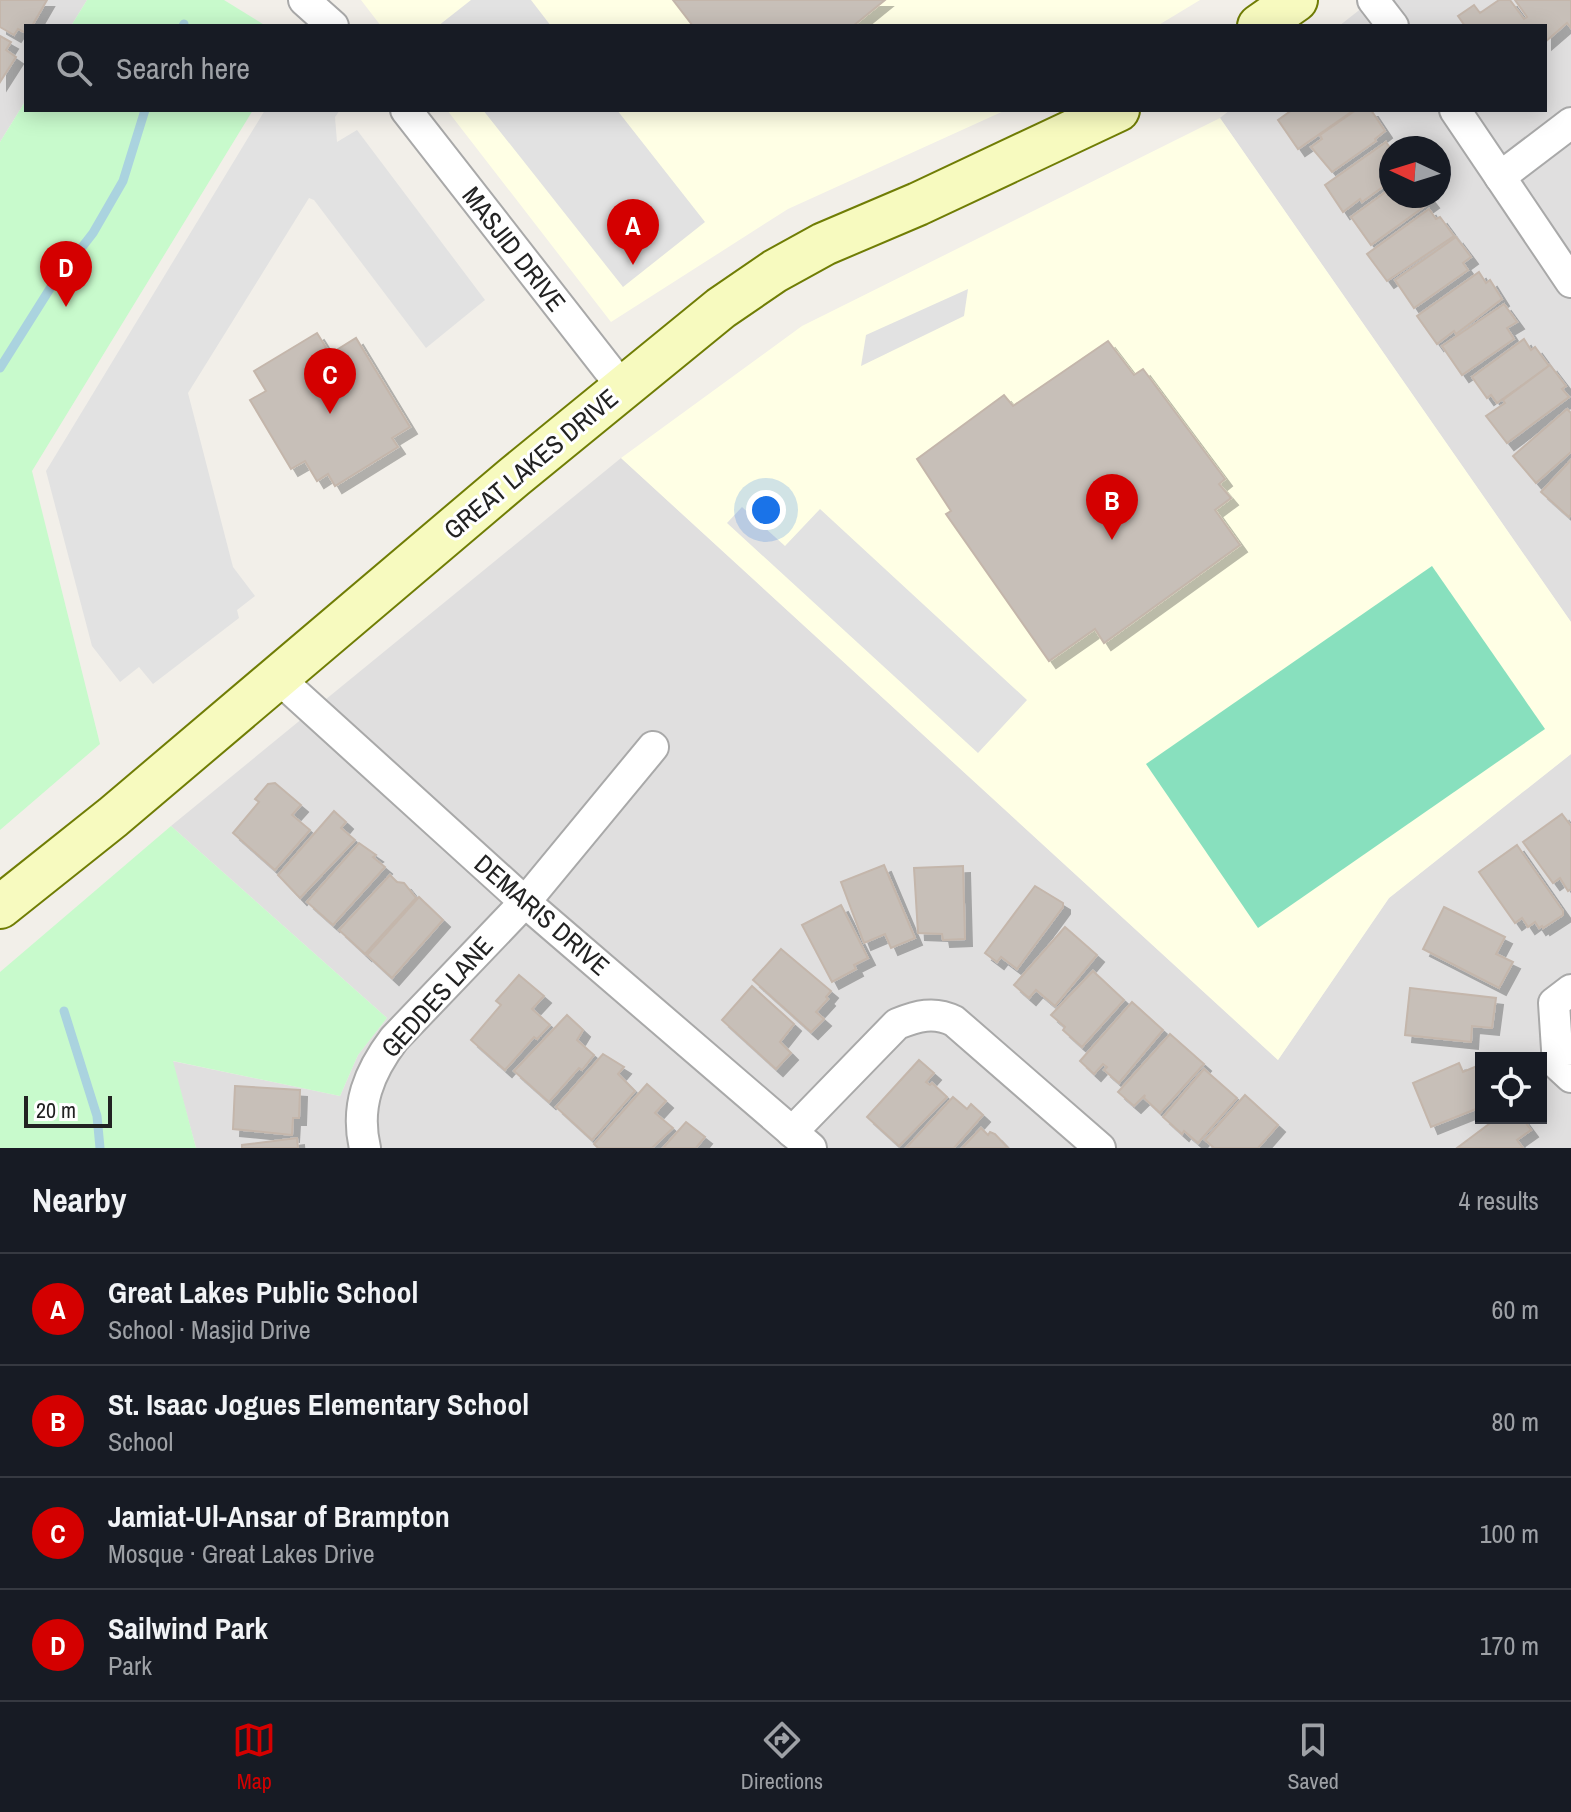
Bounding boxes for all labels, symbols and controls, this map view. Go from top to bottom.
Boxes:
search box [24,24,1547,112]
icon: search [52,46,96,90]
text: Search here [116,48,250,88]
north arrow [1379,136,1451,208]
street label: MASJID DRIVE [455,179,574,318]
pin: A [607,199,659,265]
pin: D [40,241,92,307]
pin: C [304,348,356,414]
street label: GREAT LAKES DRIVE [436,380,625,547]
pin: B [1086,474,1138,540]
your location [746,490,786,530]
street label: DEMARIS DRIVE [467,846,617,983]
street label: GEDDES LANE [373,929,500,1065]
map controls [1475,1052,1547,1124]
button: locate [1475,1052,1547,1124]
scale bar [24,1092,112,1128]
text: 20 m [36,1095,76,1125]
text: Nearby [32,1177,127,1223]
text: 4 results [1458,1183,1539,1218]
text: Great Lakes Public School [108,1272,418,1312]
text: A [50,1292,66,1327]
text: 60 m [1492,1292,1539,1327]
text: School · Masjid Drive [108,1312,311,1347]
text: St. Isaac Jogues Elementary School [108,1384,529,1424]
text: B [50,1404,66,1439]
text: 80 m [1492,1404,1539,1439]
text: School [108,1424,173,1459]
text: Jamiat-Ul-Ansar of Brampton [108,1496,450,1536]
text: C [50,1516,66,1551]
text: 100 m [1480,1516,1539,1551]
text: Mosque · Great Lakes Drive [108,1536,375,1571]
text: Sailwind Park [108,1608,268,1648]
text: D [50,1628,66,1663]
text: 170 m [1480,1628,1539,1663]
text: Park [108,1648,152,1683]
tab: Map [232,1718,276,1796]
tab: Directions [741,1718,823,1796]
tab: Saved [1288,1718,1339,1796]

